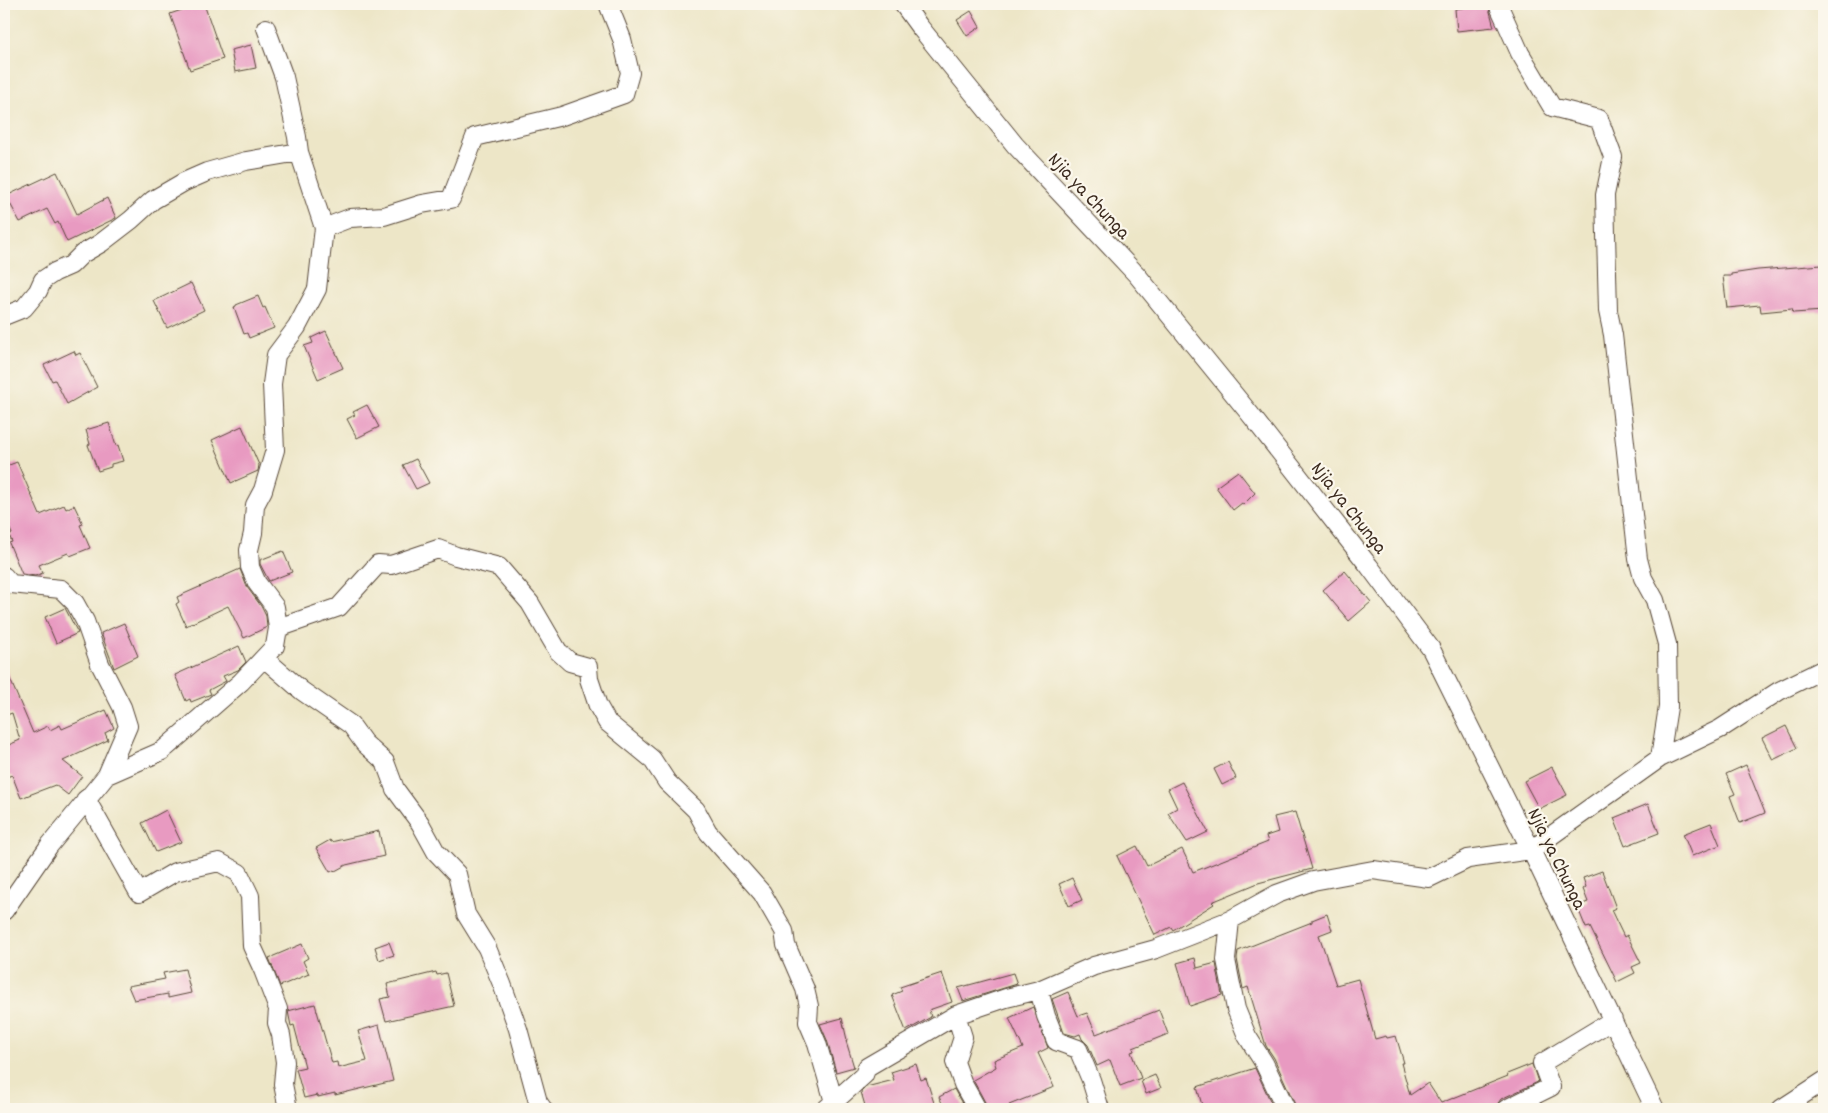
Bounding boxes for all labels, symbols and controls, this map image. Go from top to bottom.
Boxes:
street label: Njia ya Chunga [1040,147,1136,247]
street label: Njia ya Chunga [1303,457,1393,561]
street label: Njia ya Chunga [1519,804,1592,915]

